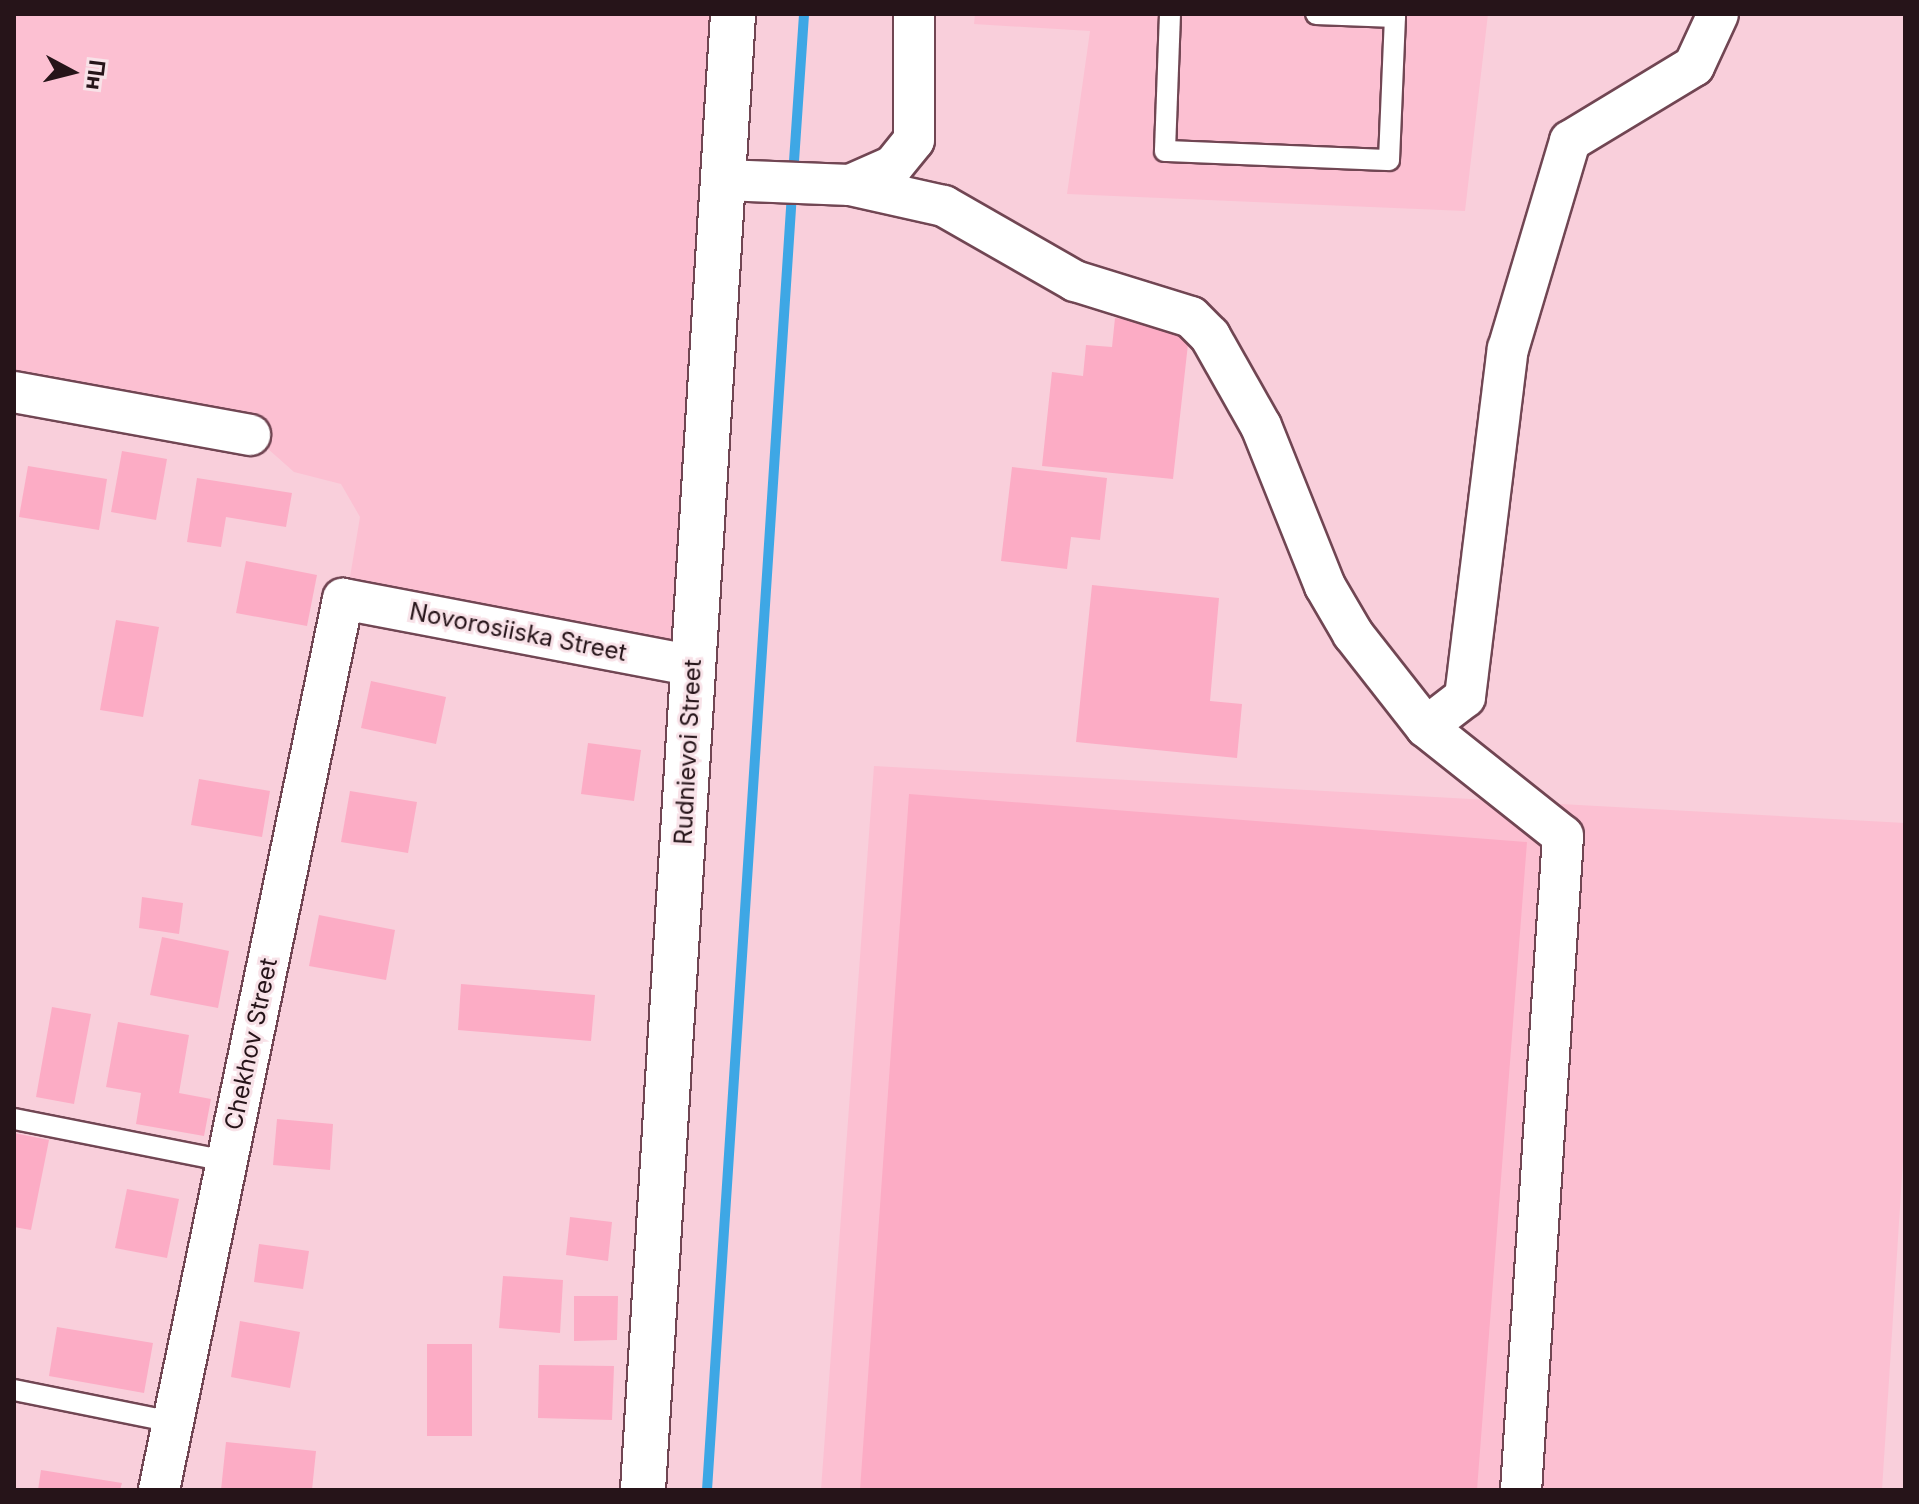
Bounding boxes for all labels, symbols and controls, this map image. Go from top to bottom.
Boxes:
north arrow [32,32,112,112]
text: Пн [81,58,111,91]
street label: Novorosiiska Street [407,597,629,667]
street label: Rudnievoi Street [669,659,707,845]
street label: Chekhov Street [219,955,283,1133]

